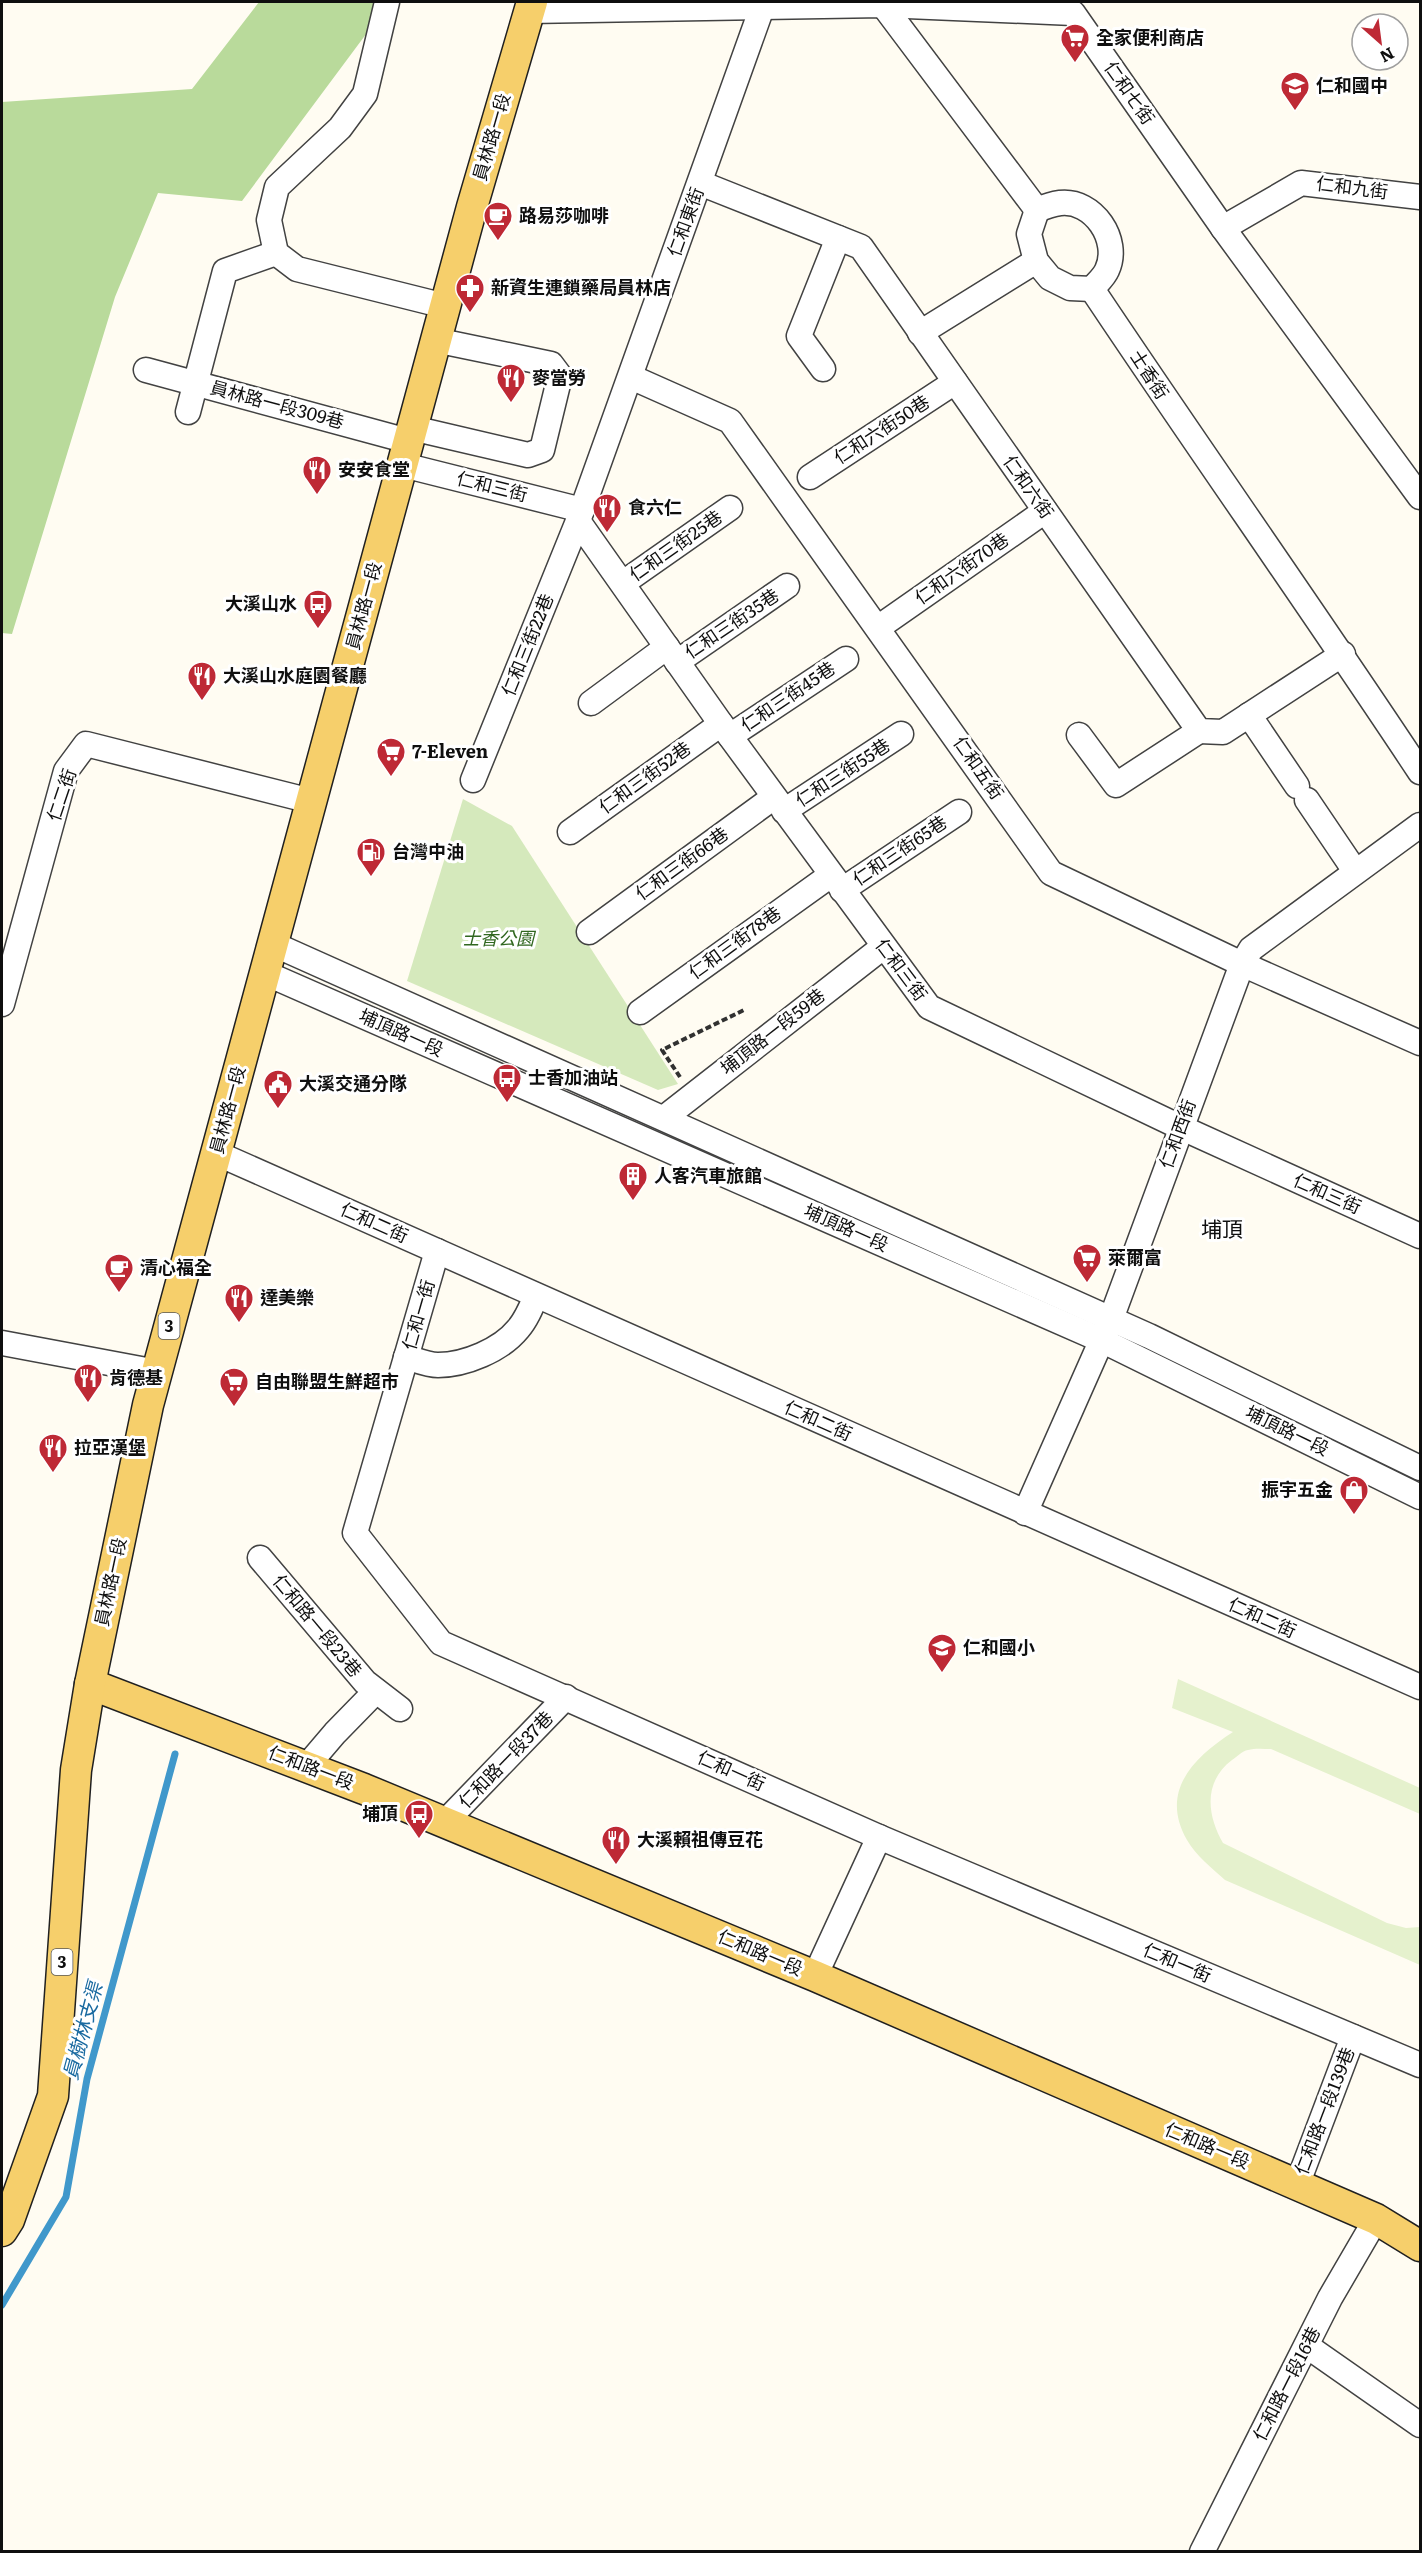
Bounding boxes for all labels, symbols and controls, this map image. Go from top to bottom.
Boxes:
north arrow [1350,12,1410,72]
supermarket icon: 全家便利商店 [1059,22,1091,64]
place label: 全家便利商店 [1096,23,1204,50]
text: N [1376,42,1399,70]
street label: 仁和七街 [1099,55,1162,129]
school or university icon: 仁和國中 [1279,70,1311,112]
place label: 仁和國中 [1316,71,1388,98]
street label: 員林路一段 [465,90,516,184]
street label: 仁和九街 [1315,169,1390,204]
street label: 仁和東街 [660,183,710,260]
cafe icon: 路易莎咖啡 [482,200,514,242]
place label: 路易莎咖啡 [519,201,609,228]
pharmacy icon: 新資生連鎖藥局員林店 [454,272,486,314]
place label: 新資生連鎖藥局員林店 [491,273,671,300]
street label: 士香街 [1124,344,1176,404]
restaurant icon: 麥當勞 [495,362,527,404]
place label: 麥當勞 [532,363,586,390]
street label: 員林路一段309巷 [207,373,347,434]
street label: 仁和六街50巷 [828,388,934,470]
street label: 仁和六街 [998,449,1061,523]
restaurant icon: 安安食堂 [301,454,333,496]
place label: 安安食堂 [338,455,410,482]
street label: 仁和三街 [454,464,531,507]
restaurant icon: 食六仁 [591,492,623,534]
place label: 食六仁 [628,493,682,520]
street label: 仁和三街25巷 [623,503,727,587]
street label: 仁和六街70巷 [909,525,1014,610]
street label: 員林路一段 [338,559,387,653]
street label: 仁和三街35巷 [679,581,784,664]
bus stop icon: 大溪山水 [302,588,334,630]
place label: 大溪山水 [225,589,297,616]
street label: 仁和三街22巷 [494,589,559,700]
street label: 仁和三街45巷 [734,654,840,737]
restaurant icon: 大溪山水庭園餐廳 [186,660,218,702]
place label: 大溪山水庭園餐廳 [223,661,367,688]
street label: 仁和五街 [948,730,1011,804]
street label: 仁和三街55巷 [789,731,895,813]
street label: 仁和三街52巷 [592,734,696,819]
supermarket icon: 7-Eleven [375,736,407,778]
place label: 7-Eleven [412,737,489,764]
street label: 仁二街 [39,765,82,824]
street label: 仁和三街65巷 [847,808,952,891]
street label: 仁和三街66巷 [629,820,733,906]
fuel station icon: 台灣中油 [355,836,387,878]
place label: 台灣中油 [392,837,464,864]
street label: 仁和三街78巷 [682,899,786,985]
park label: 士香公園 [462,924,537,951]
street label: 仁和三街 [870,932,935,1006]
street label: 埔頂路一段59巷 [714,981,830,1080]
street label: 埔頂路一段 [355,1001,448,1062]
bus stop icon: 士香加油站 [491,1062,523,1104]
street label: 員林路一段 [202,1063,251,1157]
place label: 士香加油站 [528,1063,618,1090]
public building icon: 大溪交通分隊 [262,1068,294,1110]
place label: 大溪交通分隊 [299,1069,407,1096]
street label: 仁和西街 [1152,1095,1202,1172]
building icon: 人客汽車旅館 [617,1160,649,1202]
place label: 人客汽車旅館 [654,1161,762,1188]
street label: 仁和三街 [1289,1166,1366,1220]
street label: 仁和二街 [336,1195,413,1249]
street label: 埔頂路一段 [800,1196,893,1257]
district label: 埔頂 [1201,1212,1243,1243]
supermarket icon: 萊爾富 [1071,1242,1103,1284]
place label: 萊爾富 [1108,1243,1162,1270]
cafe icon: 清心福全 [103,1252,135,1294]
place label: 清心福全 [140,1253,212,1280]
street label: 仁和一街 [395,1276,440,1353]
restaurant icon: 達美樂 [223,1282,255,1324]
place label: 達美樂 [260,1283,314,1310]
road number: 3 [158,1313,180,1339]
restaurant icon: 肯德基 [72,1362,104,1404]
place label: 肯德基 [109,1363,163,1390]
supermarket icon: 自由聯盟生鮮超市 [218,1366,250,1408]
place label: 自由聯盟生鮮超市 [255,1367,399,1394]
street label: 仁和二街 [780,1393,857,1447]
street label: 埔頂路一段 [1241,1398,1334,1462]
restaurant icon: 拉亞漢堡 [37,1432,69,1474]
place label: 拉亞漢堡 [74,1433,146,1460]
shop icon: 振宇五金 [1338,1474,1370,1516]
place label: 振宇五金 [1261,1475,1333,1502]
street label: 員林路一段 [87,1535,132,1629]
street label: 仁和路一段23巷 [267,1568,369,1682]
street label: 仁和二街 [1224,1590,1301,1644]
school or university icon: 仁和國小 [926,1632,958,1674]
place label: 仁和國小 [963,1633,1035,1660]
street label: 仁和路一段37巷 [451,1704,559,1814]
street label: 仁和路一段 [265,1738,358,1795]
street label: 仁和一街 [693,1743,770,1797]
bus stop icon: 埔頂 [403,1798,435,1840]
place label: 埔頂 [362,1799,398,1826]
restaurant icon: 大溪賴祖傳豆花 [600,1824,632,1866]
place label: 大溪賴祖傳豆花 [637,1825,763,1852]
street label: 仁和路一段 [714,1922,807,1982]
street label: 仁和一街 [1139,1935,1216,1988]
road number: 3 [52,1949,72,1975]
water label: 員樹林支渠 [54,1975,109,2083]
street label: 仁和路一段139巷 [1287,2043,1360,2178]
street label: 仁和路一段 [1161,2115,1254,2175]
street label: 仁和路一段16巷 [1245,2322,1326,2445]

